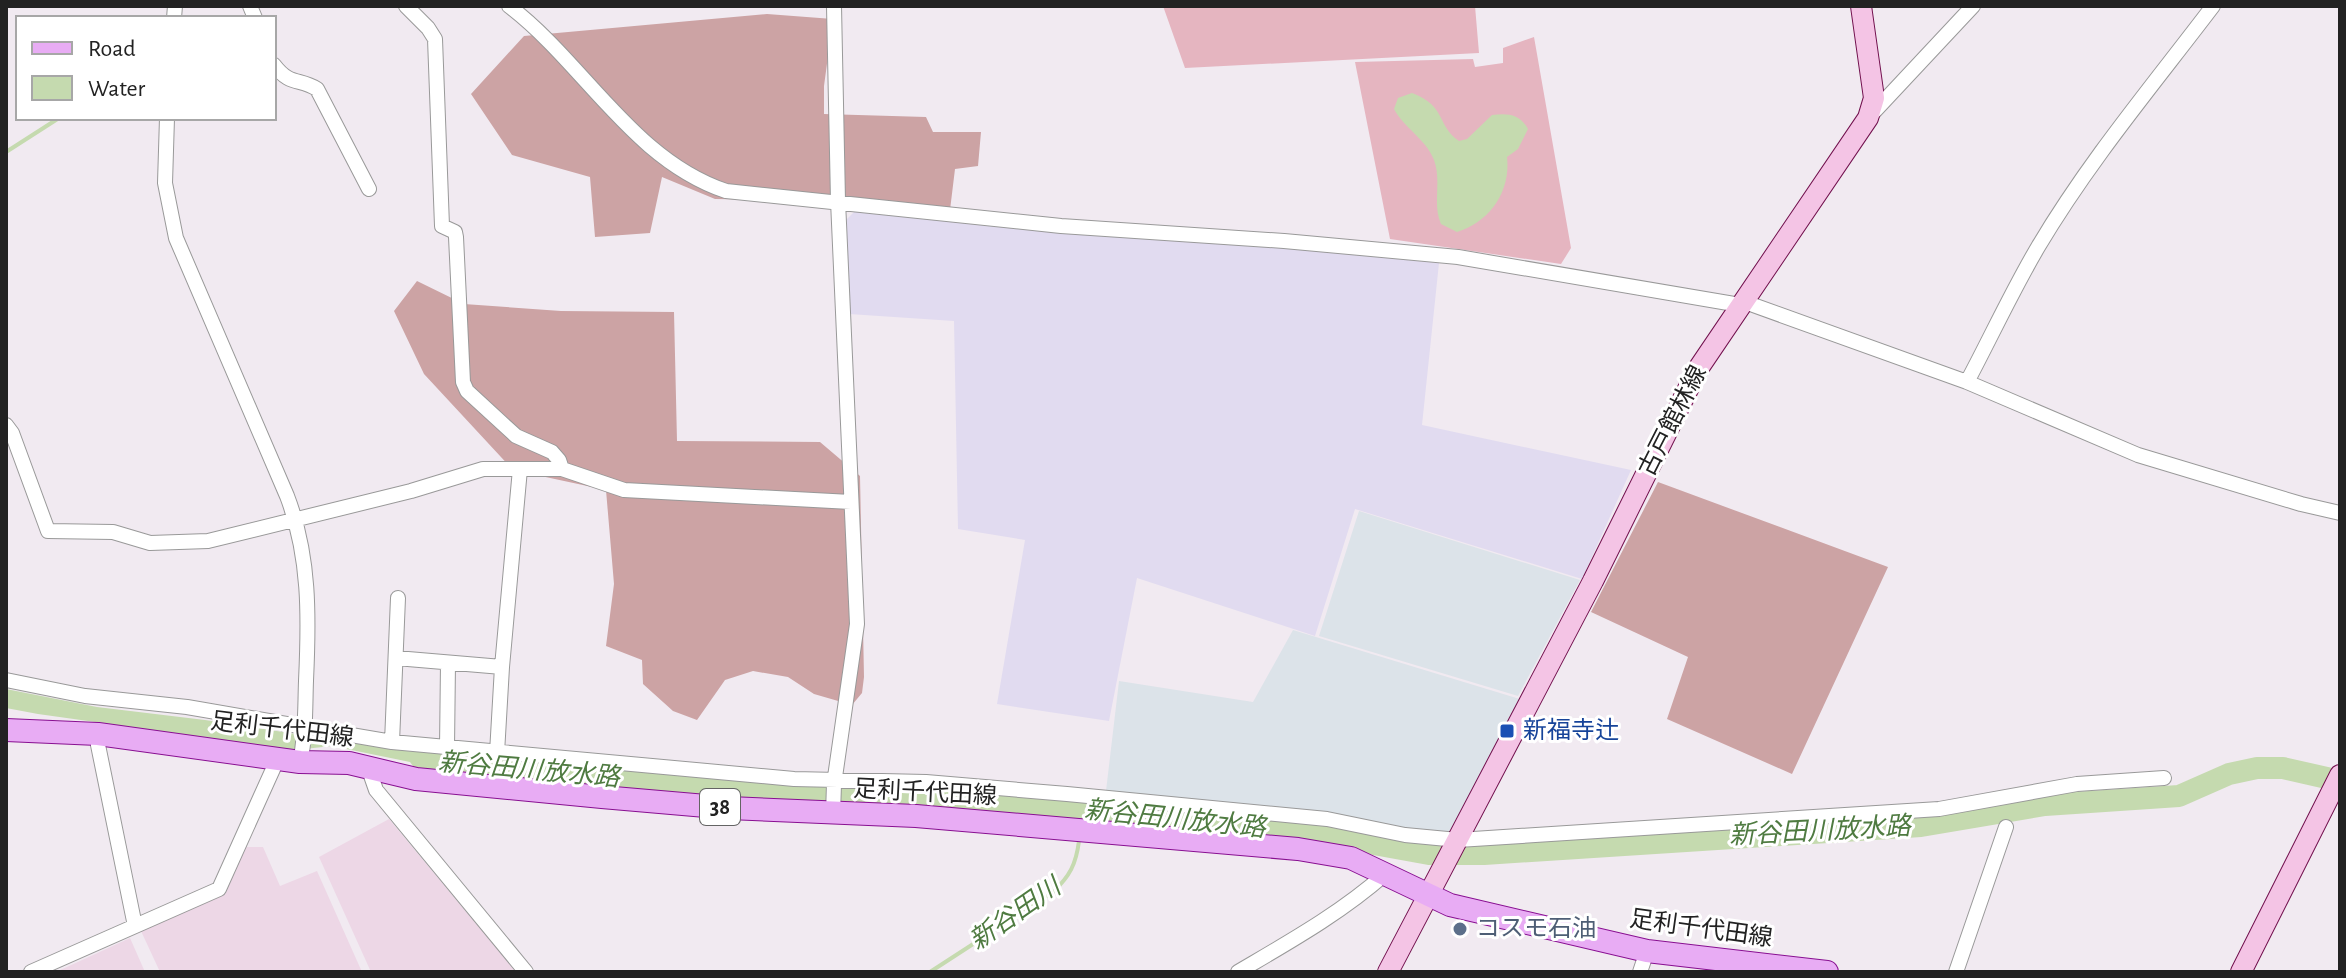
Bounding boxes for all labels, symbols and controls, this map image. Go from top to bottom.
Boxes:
legend [16,16,276,120]
text: Road [88,37,136,61]
text: Water [88,77,146,101]
street label: 古戸館林線 [1633,361,1711,480]
street label: 足利千代田線 [209,707,355,751]
place label: 新福寺辻 [1523,717,1619,743]
marker: 新福寺辻 [1498,722,1516,740]
water label: 新谷田川放水路 [437,748,623,791]
street label: 足利千代田線 [852,775,998,809]
road number: 38 [700,789,740,825]
water label: 新谷田川放水路 [1083,796,1269,842]
water label: 新谷田川放水路 [1728,812,1914,849]
water label: 新谷田川 [964,871,1068,954]
street label: 足利千代田線 [1628,905,1774,951]
place label: コスモ石油 [1476,915,1596,941]
marker: コスモ石油 [1451,920,1469,938]

